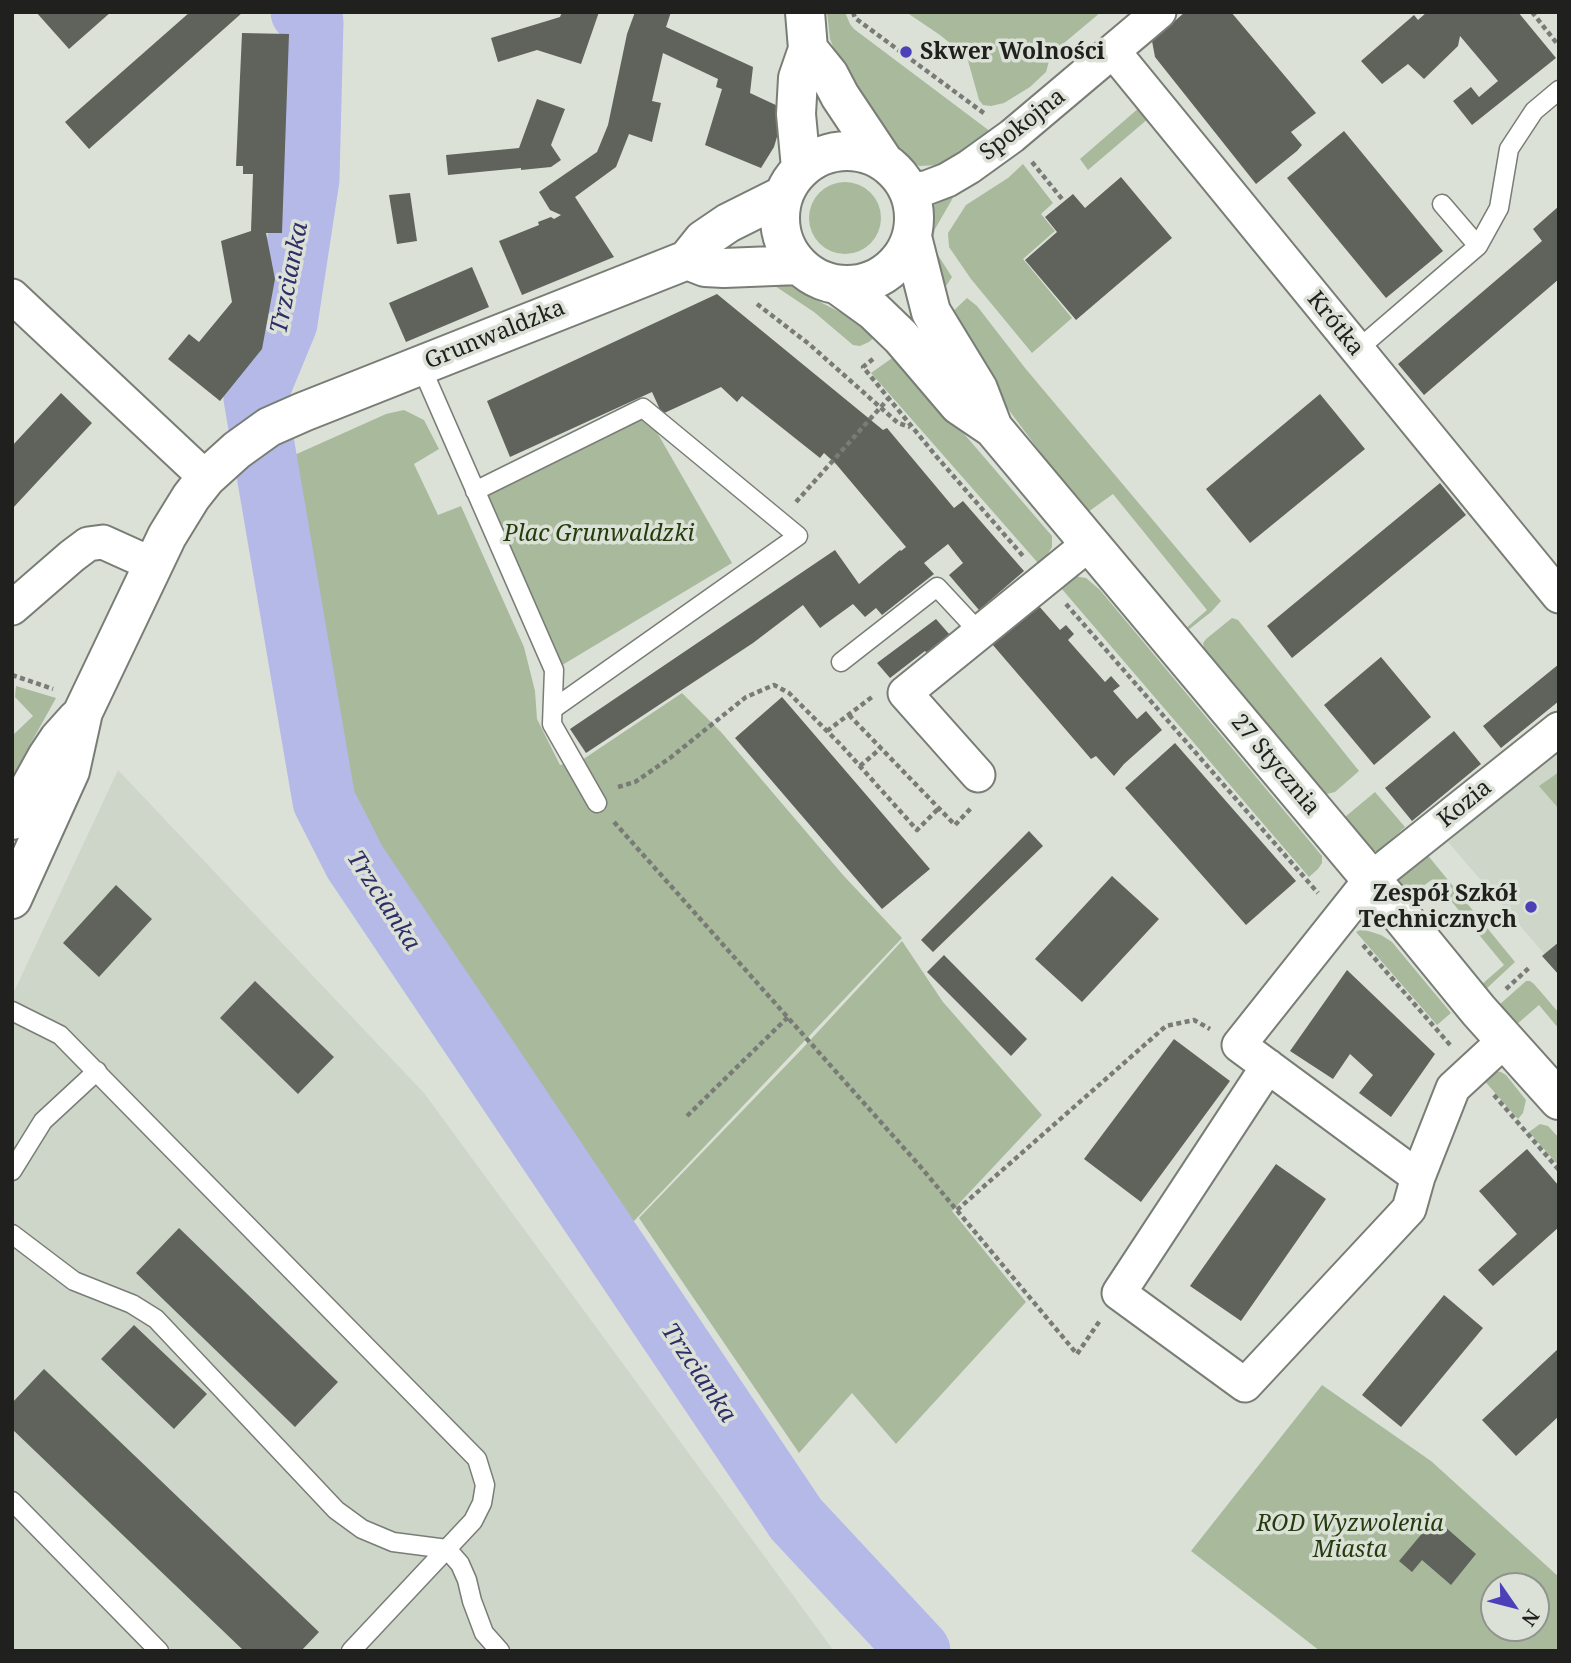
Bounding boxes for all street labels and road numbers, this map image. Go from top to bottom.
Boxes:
street label: Spokojna [975,83,1071,167]
street label: Krótka [1301,286,1369,362]
street label: Grunwaldzka [421,294,569,376]
street label: 27 Stycznia [1225,709,1325,821]
street label: Kozia [1433,774,1497,834]

